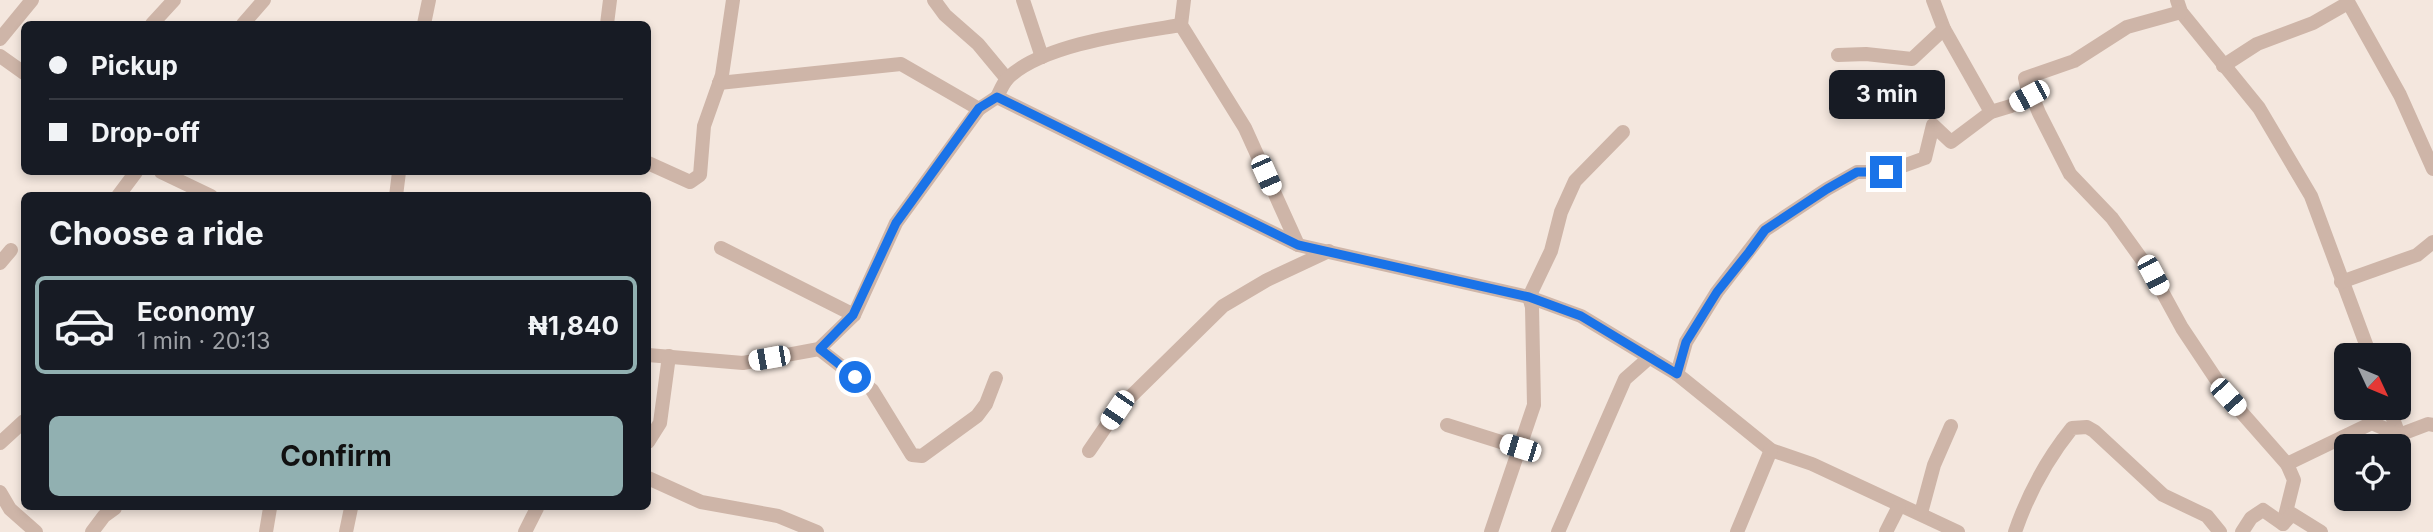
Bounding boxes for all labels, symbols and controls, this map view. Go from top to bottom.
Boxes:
text: Pickup [91,50,178,81]
callout: 3 min [1828,71,1944,120]
car [2006,77,2053,115]
text: 3 min [1856,80,1918,108]
text: Drop-off [91,117,200,148]
car [1248,152,1285,198]
route end [1870,156,1902,188]
text: Choose a ride [49,214,264,253]
car [2134,252,2173,298]
icon: car [53,294,116,357]
text: Economy [137,296,255,327]
text: ₦1,840 [528,310,619,341]
text: 1 min · 20:13 [137,327,270,355]
north arrow [2334,343,2412,420]
map controls [2334,343,2411,511]
car [747,344,792,372]
route start [839,361,871,393]
car [2207,374,2250,420]
car [1097,387,1138,433]
button: Confirm [49,416,623,496]
car [1497,432,1544,464]
button: locate [2334,434,2411,511]

